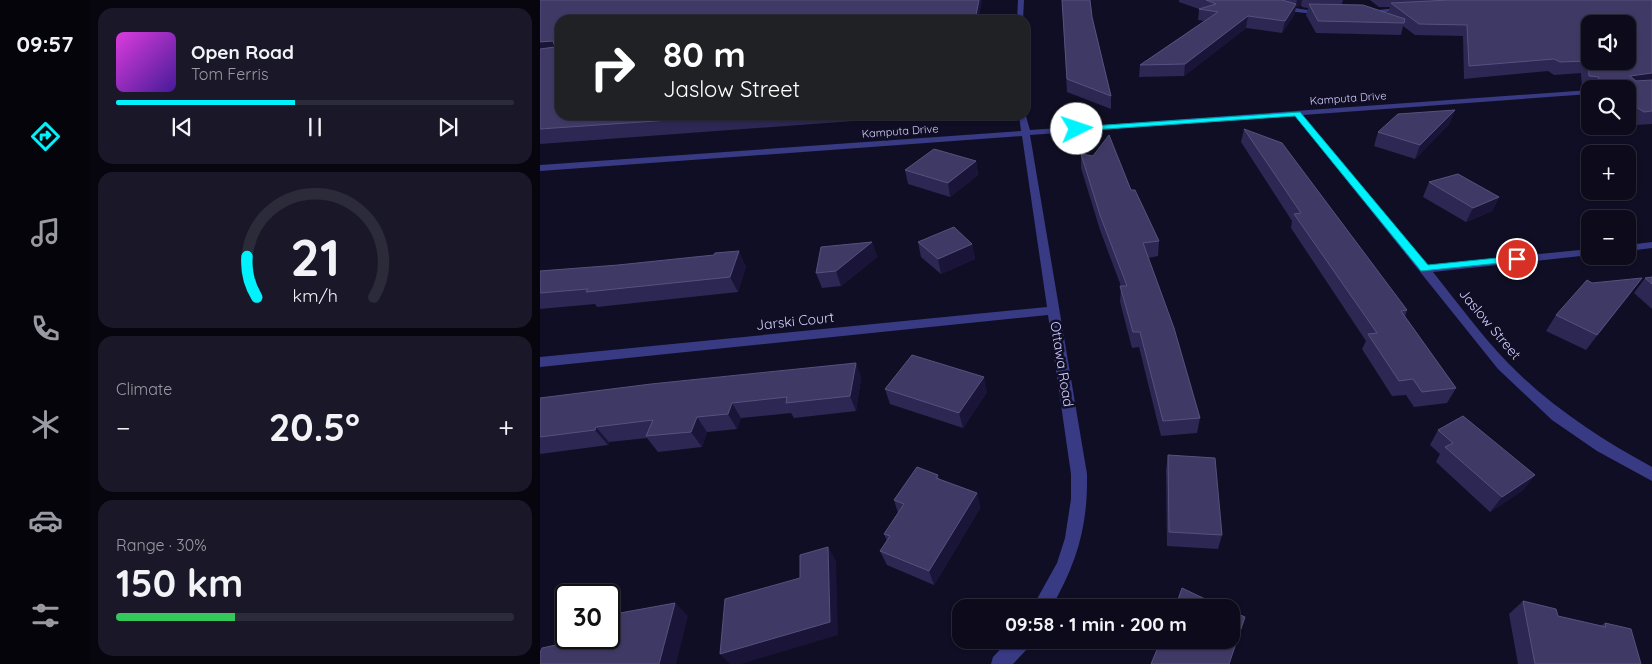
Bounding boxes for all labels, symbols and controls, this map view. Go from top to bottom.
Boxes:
map controls [1581,15,1636,265]
button: sound [1581,15,1636,70]
text: 09:57 [17,30,73,58]
text: 80 m [663,32,746,76]
icon: right [580,35,645,100]
text: Open Road [191,40,294,64]
text: Tom Ferris [191,64,268,84]
text: Jaslow Street [663,75,800,103]
button: search [1581,80,1636,135]
street label: Kamputa Drive [1309,88,1387,108]
position arrow [1050,102,1102,154]
icon: previous [168,113,196,141]
icon: pause [301,113,329,141]
icon: next [434,113,462,141]
icon: directions [28,119,63,154]
street label: Kamputa Drive [861,121,939,141]
button: + [1581,145,1636,200]
button: − [1581,210,1636,265]
icon: music [28,215,63,250]
text: 21 [290,224,340,289]
pin [1496,238,1538,280]
icon: arrive [1503,245,1531,273]
text: km/h [292,284,338,306]
street label: Jaslow Street [1455,285,1525,363]
street label: Jarski Court [755,308,835,334]
icon: phone [28,311,63,346]
street label: Ottawa Road [1046,320,1078,408]
text: Climate [116,379,172,399]
text: 20.5° [269,403,360,451]
icon: climate [28,407,63,442]
text: − [116,410,131,445]
text: + [498,410,514,445]
icon: car [28,503,63,538]
text: Range · 30% [116,535,207,555]
text: 150 km [116,559,243,607]
speed limit sign: 30 [555,584,620,649]
icon: filters [28,598,63,633]
text: 09:58 · 1 min · 200 m [1005,612,1187,636]

